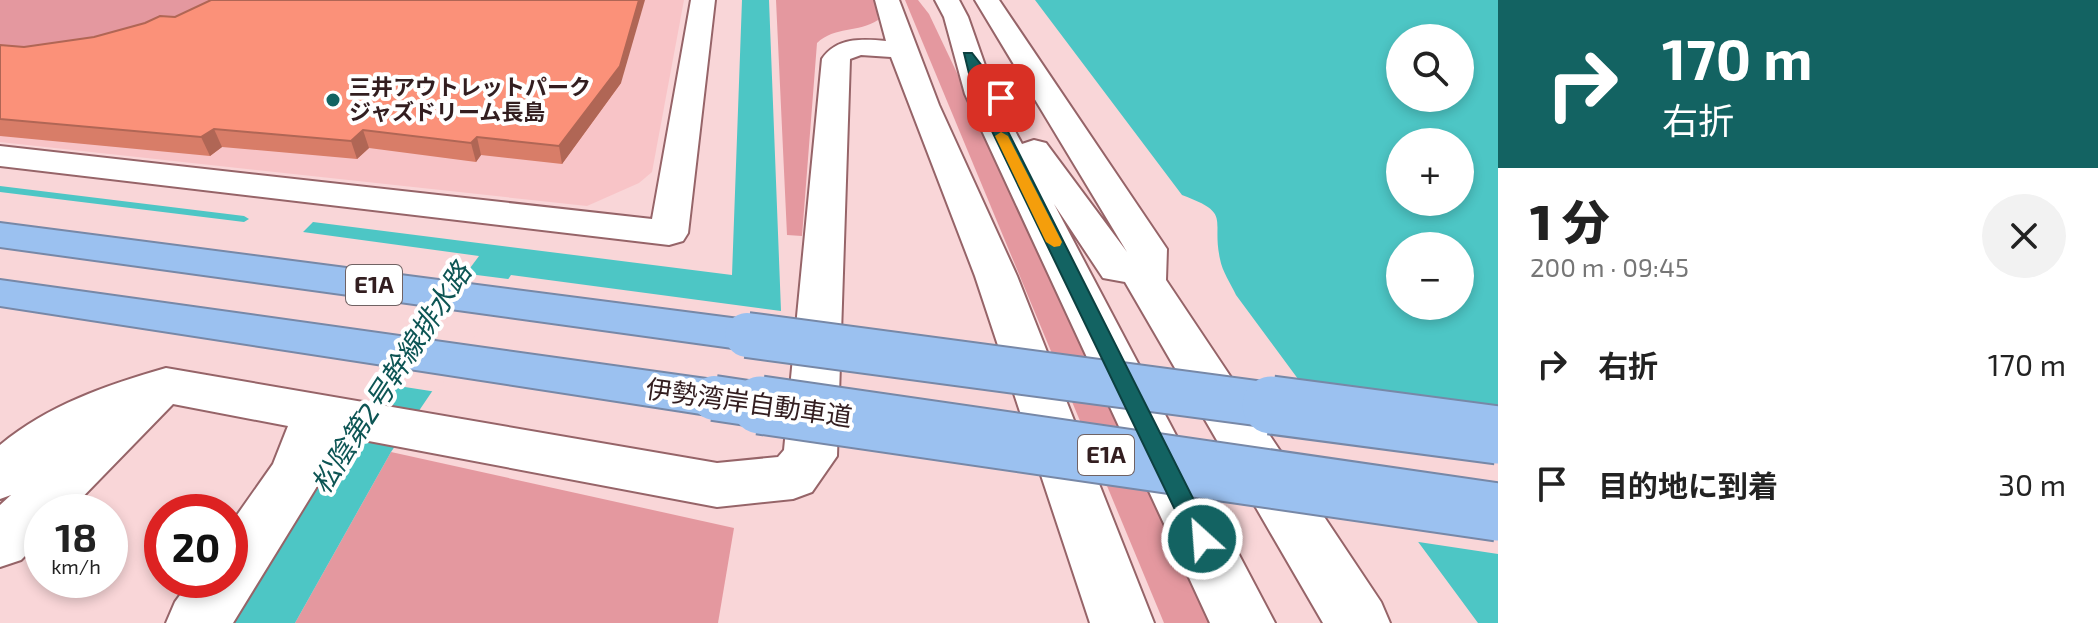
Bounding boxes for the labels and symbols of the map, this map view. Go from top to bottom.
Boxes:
pin [967,64,1035,132]
place label: 三井アウトレットパーク ジャズドリーム長島 [349,73,591,124]
marker: 三井アウトレットパーク ジャズドリーム長島 [324,91,342,109]
water label: 松陰第2号幹線排水路 [303,254,478,499]
road number: E1A [346,265,402,305]
street label: 伊勢湾岸自動車道 [644,372,854,431]
road number: E1A [1078,435,1134,475]
speed limit sign: 20 [144,494,248,598]
position arrow [1160,497,1244,581]

